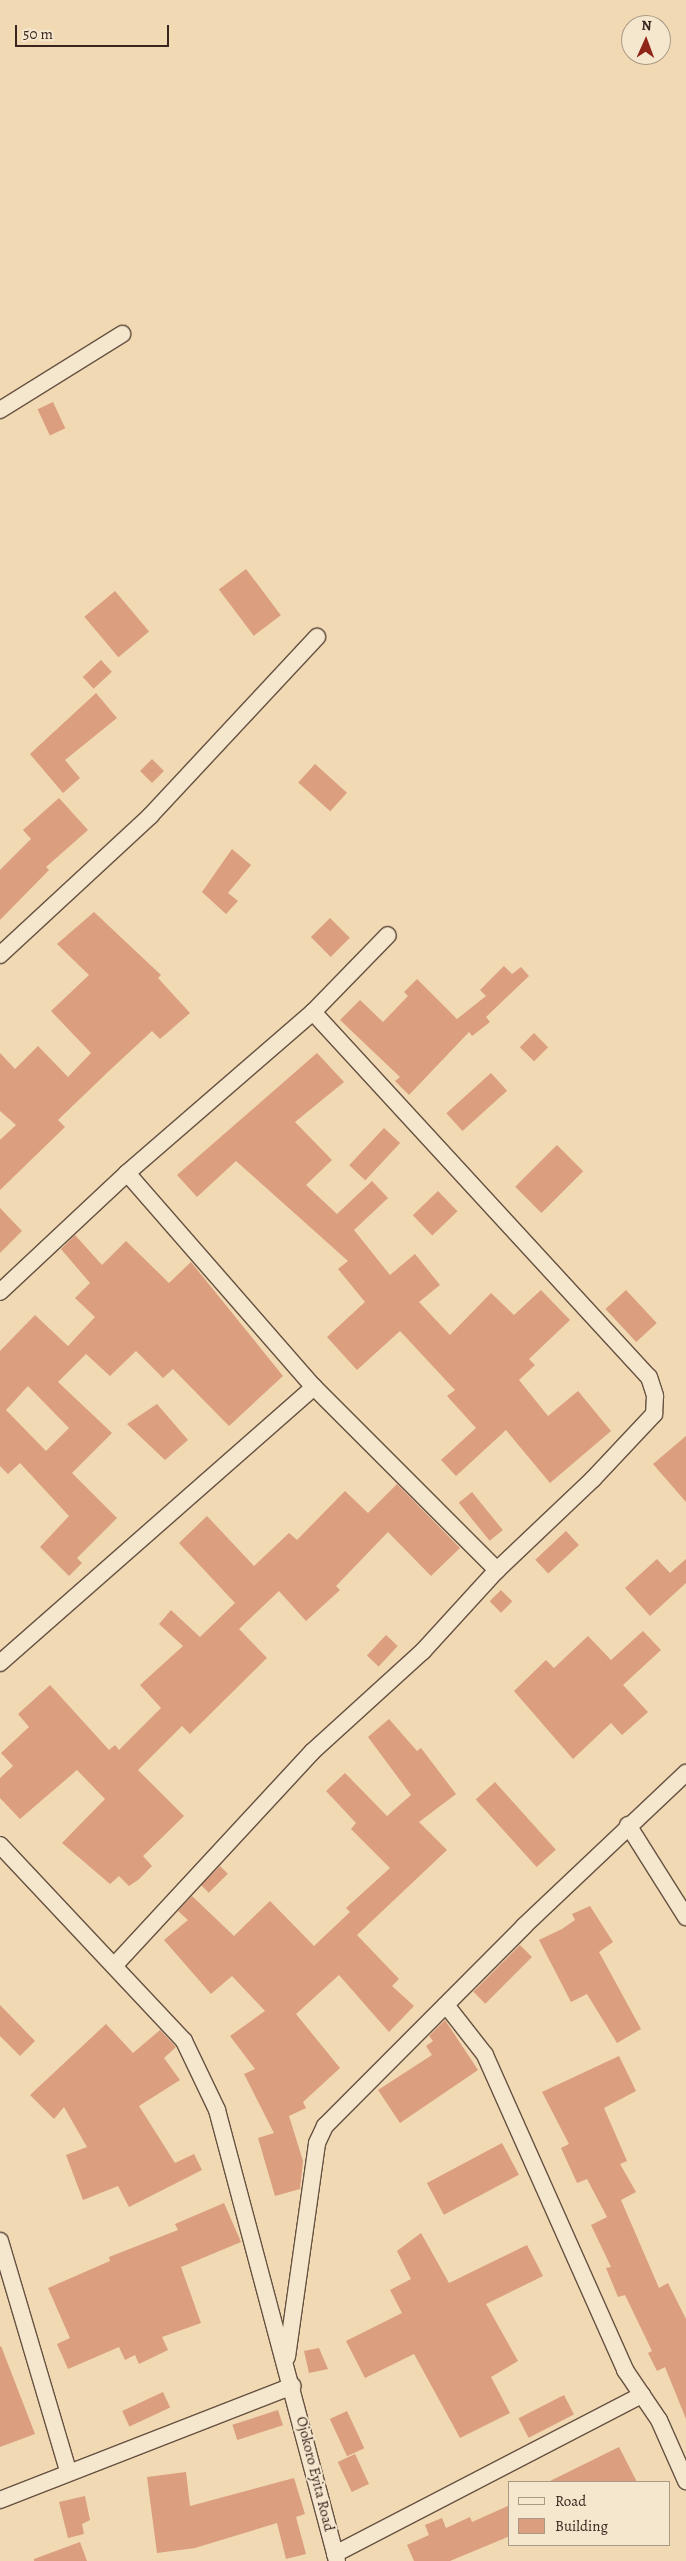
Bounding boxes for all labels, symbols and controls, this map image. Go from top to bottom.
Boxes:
scale bar [18,15,171,47]
north arrow [621,15,671,65]
text: N [641,16,652,35]
text: 50 m [23,24,53,44]
street label: Ojokoro Eyita Road [292,2415,338,2533]
legend [508,2481,671,2546]
text: Road [555,2491,586,2511]
text: Building [555,2516,608,2536]

